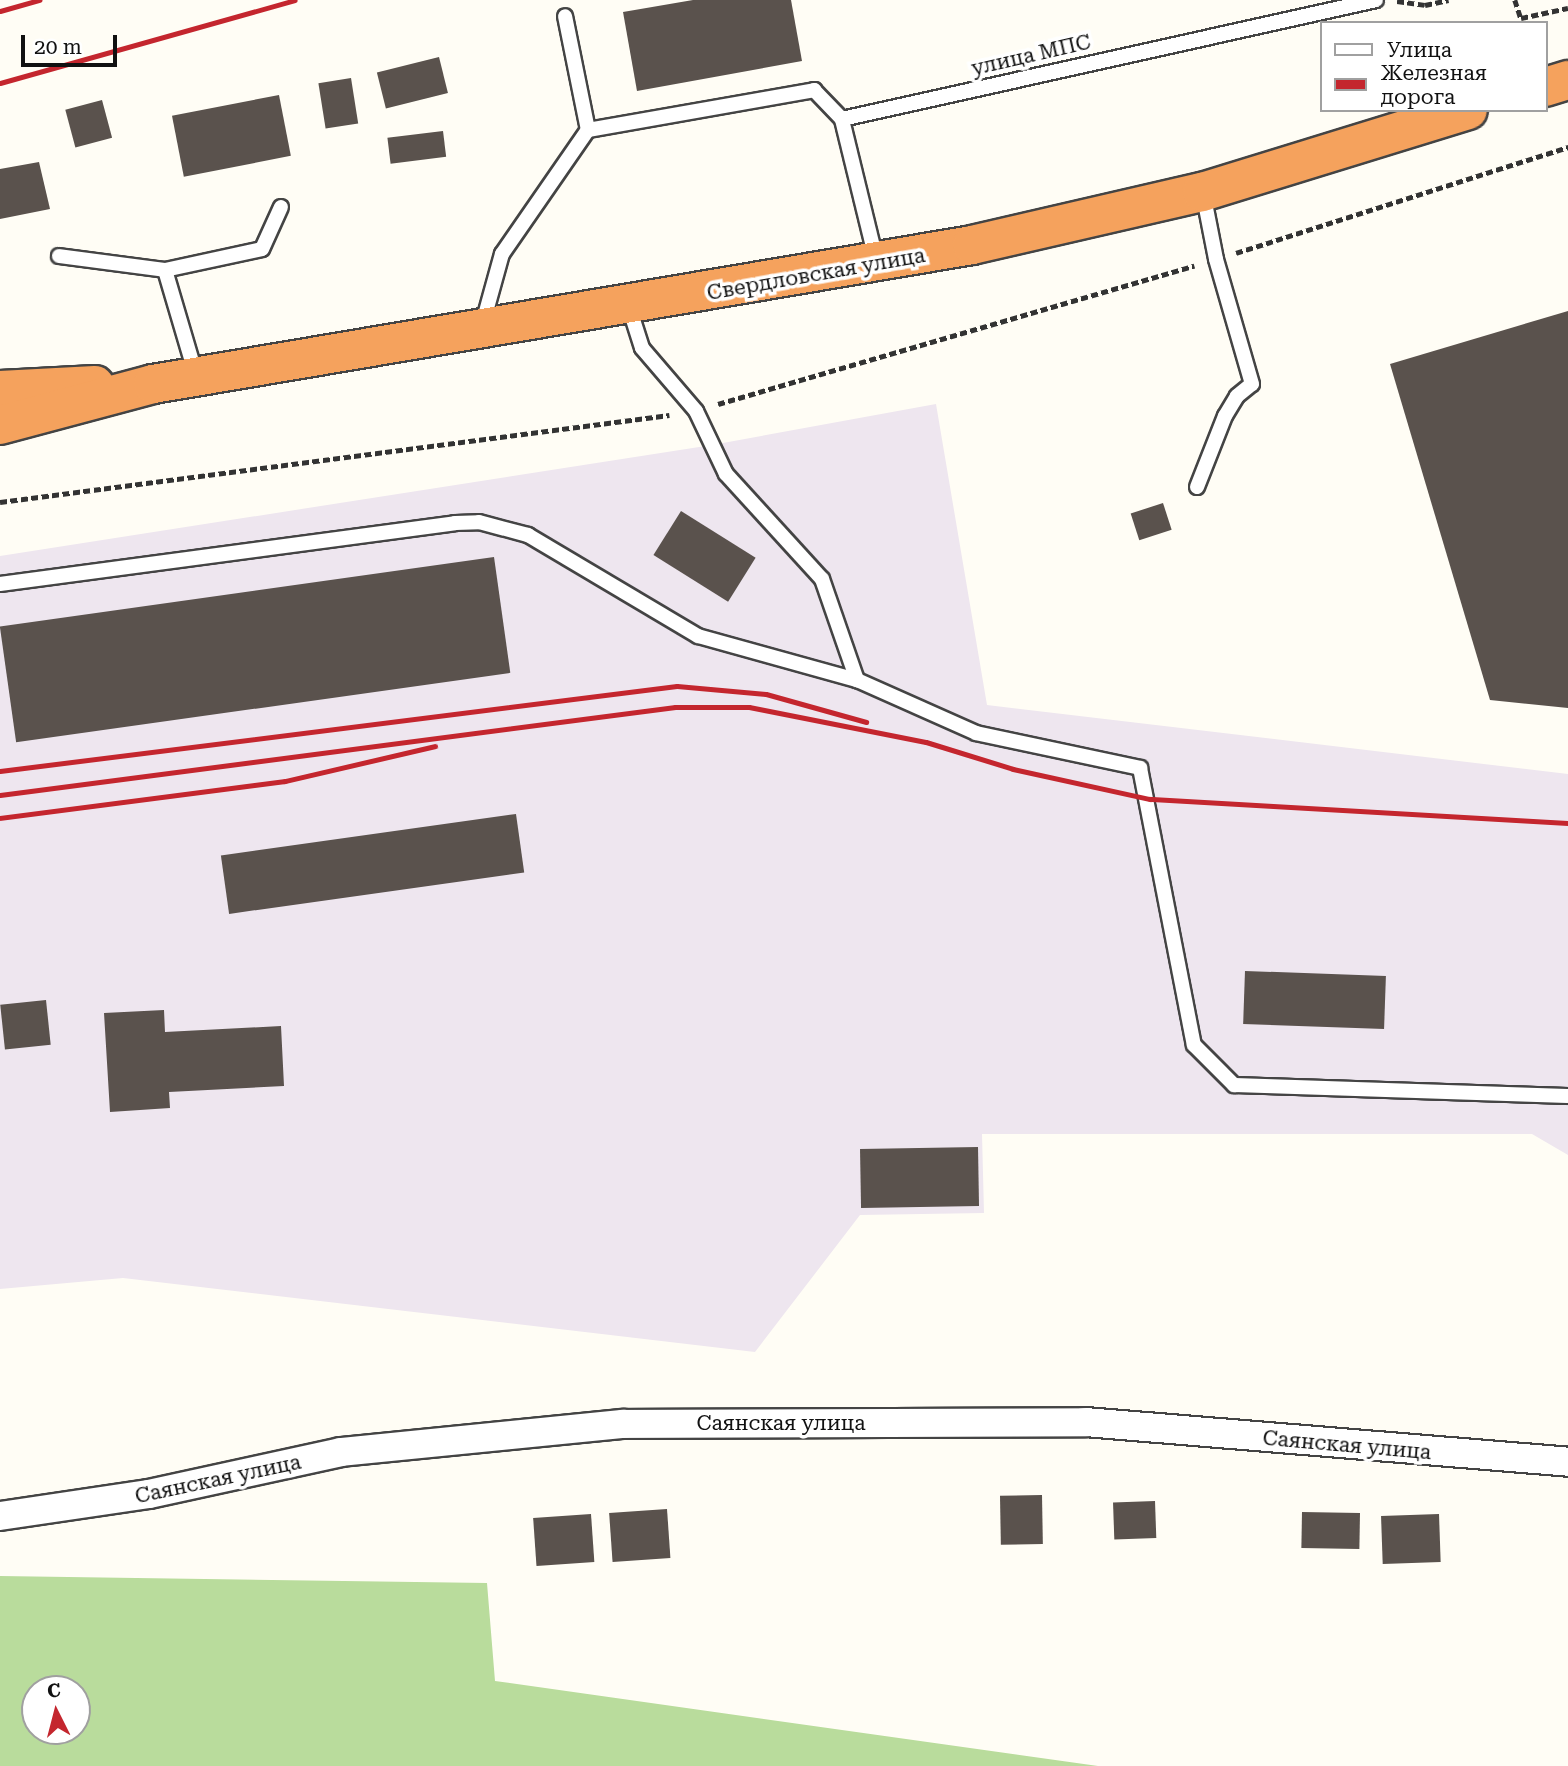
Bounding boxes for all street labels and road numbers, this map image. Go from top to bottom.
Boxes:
street label: улица МПС [969,29,1093,81]
street label: Свердловская улица [705,242,927,306]
street label: Саянская улица [696,1410,866,1436]
street label: Саянская улица [1262,1425,1432,1465]
street label: Саянская улица [133,1449,303,1509]

